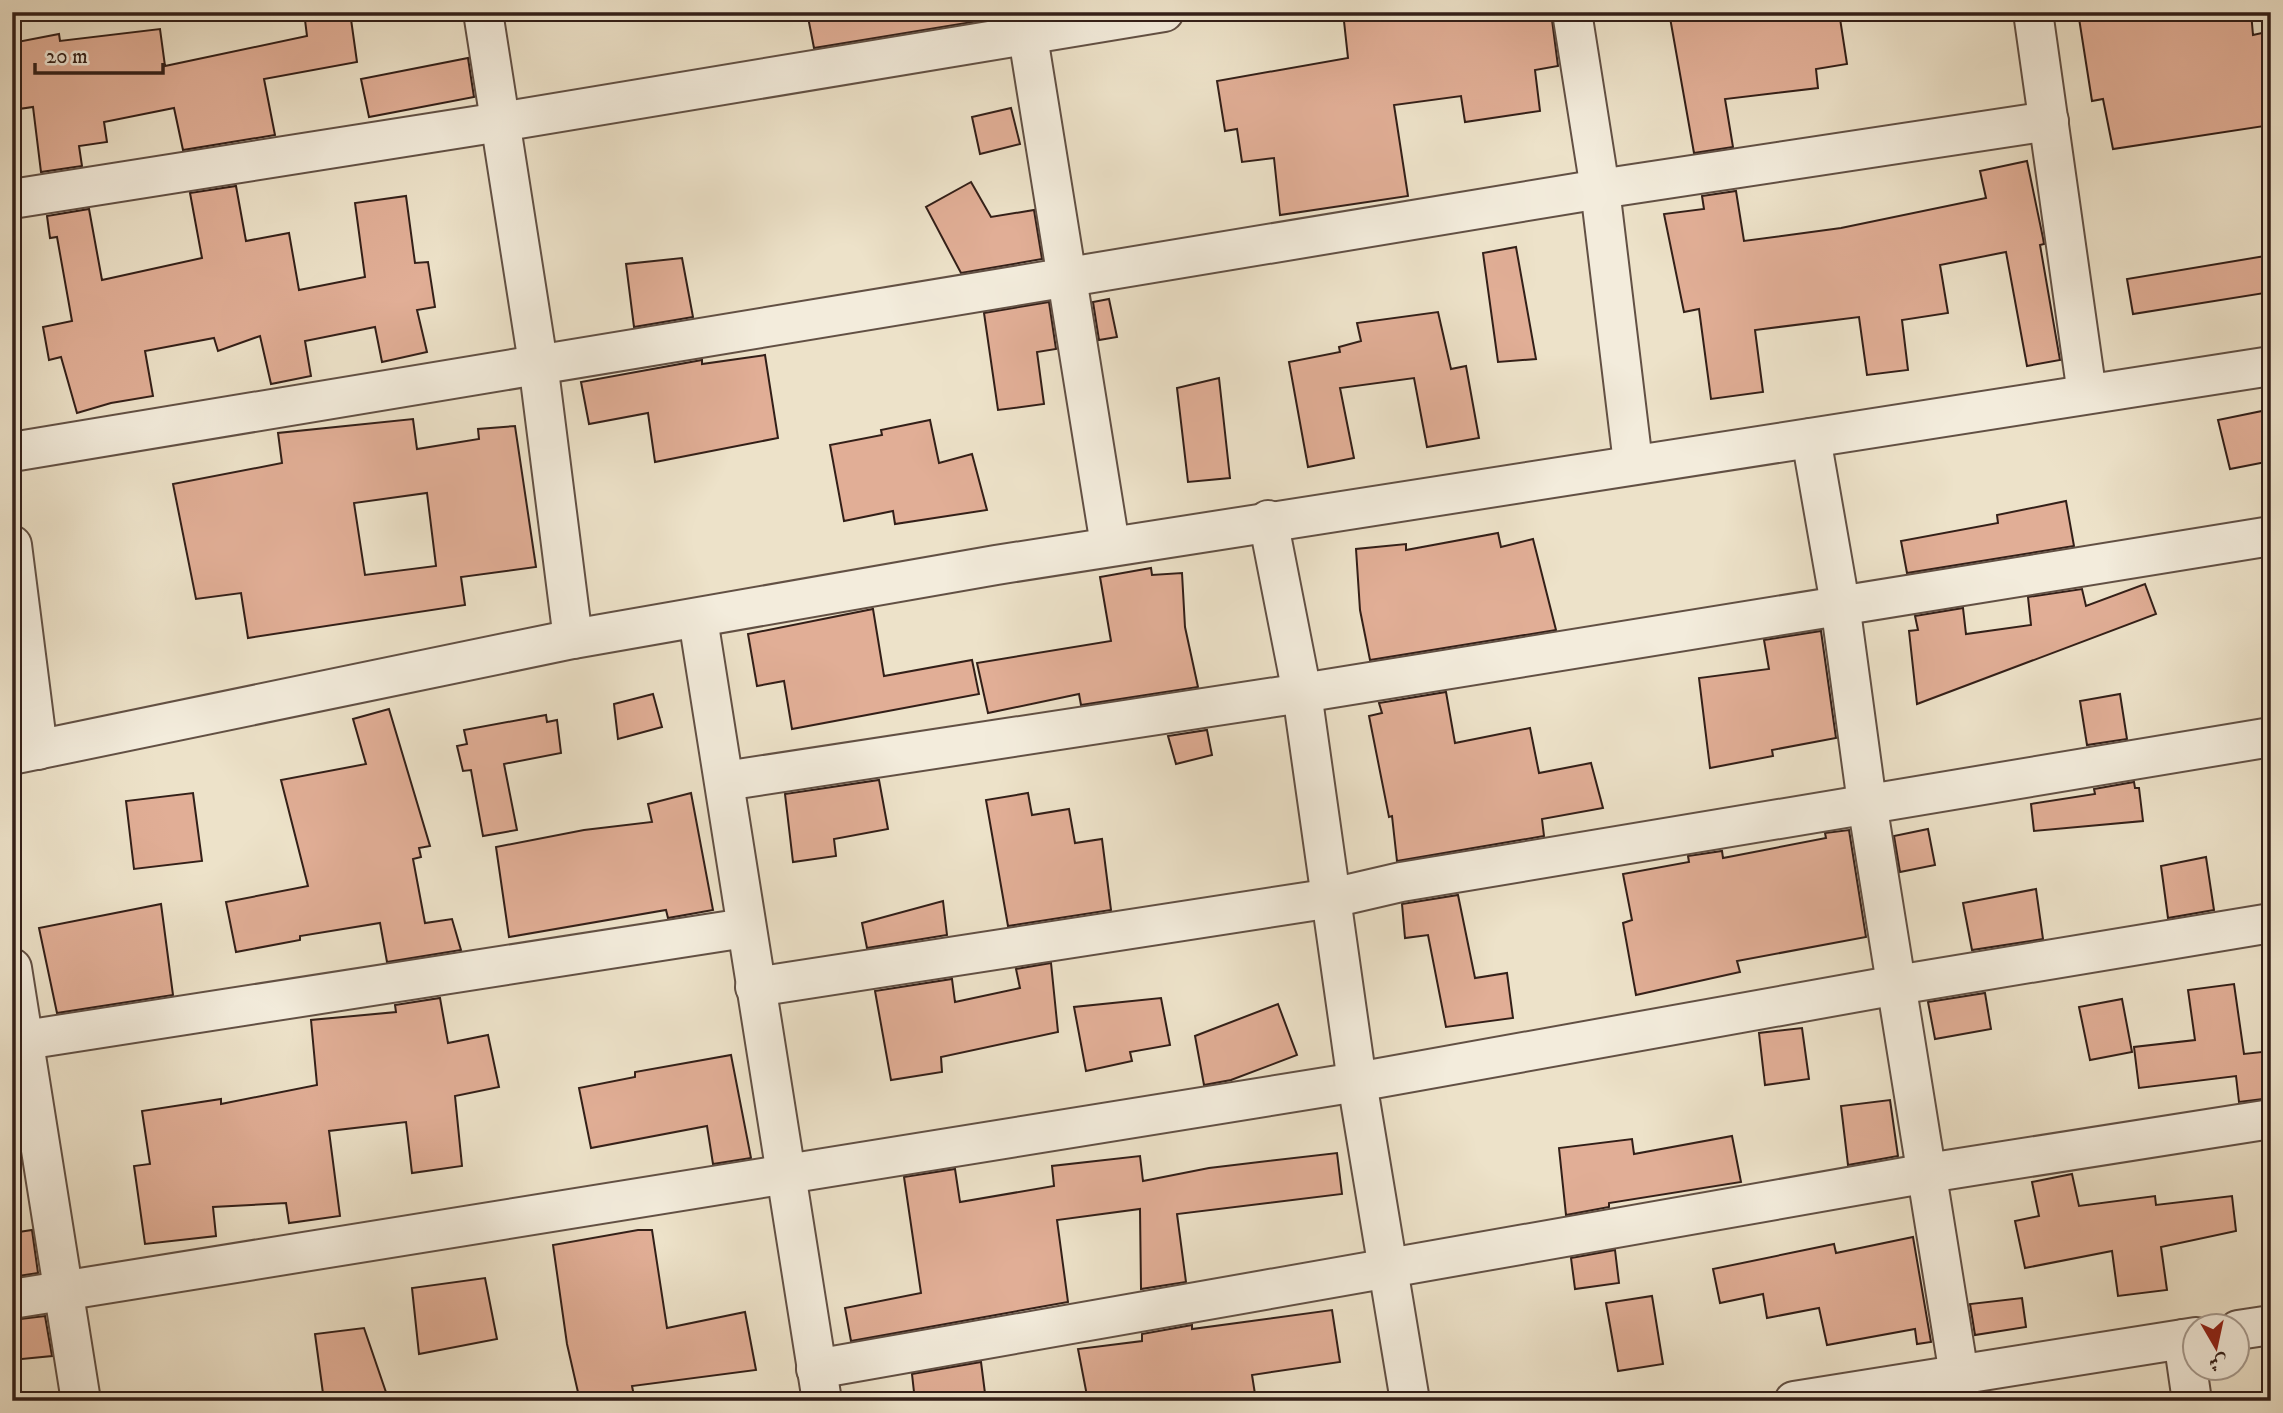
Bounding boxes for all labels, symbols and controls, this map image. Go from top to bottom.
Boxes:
scale bar [35,32,163,76]
text: 20 m [46,44,88,70]
north arrow [2182,1312,2252,1382]
text: ش [2207,1349,2230,1375]

